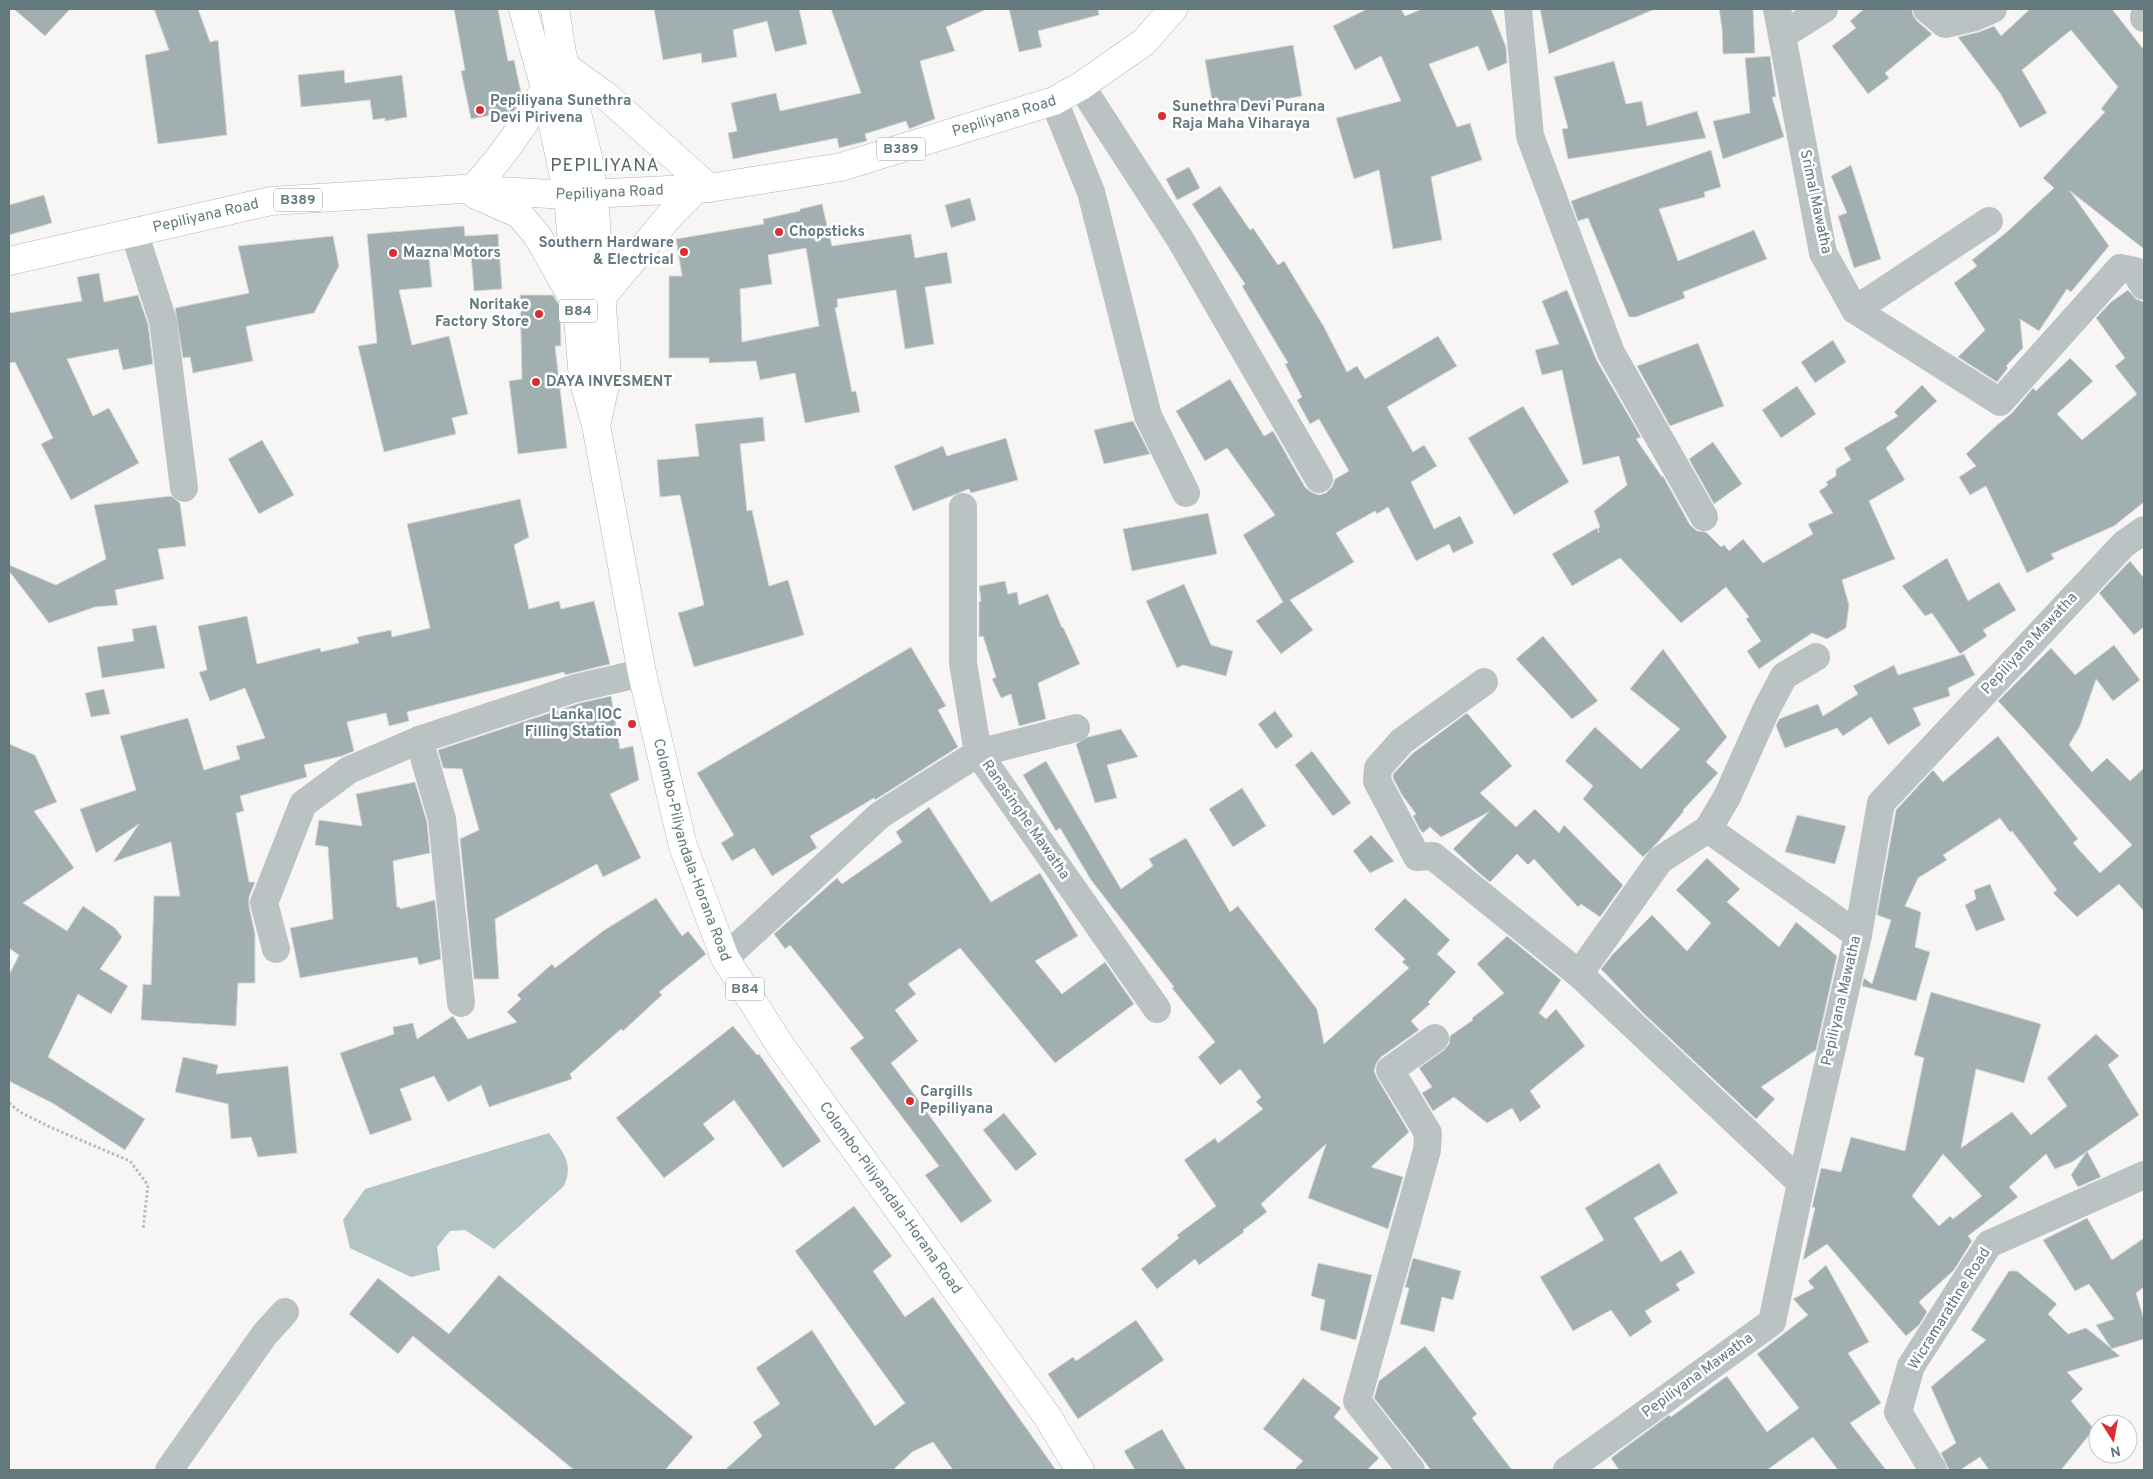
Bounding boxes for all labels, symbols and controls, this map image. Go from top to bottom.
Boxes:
street label: Pepiliyana Road [950,91,1059,142]
place label: Pepiliyana Sunethra Devi Pirivena [490,92,631,128]
place label: Sunethra Devi Purana Raja Maha Viharaya [1172,98,1325,134]
marker: Pepiliyana Sunethra Devi Pirivena [474,104,486,116]
marker: Sunethra Devi Purana Raja Maha Viharaya [1156,110,1168,122]
road number: B389 [877,138,925,160]
street label: Srimal Mawatha [1795,148,1835,256]
district label: PEPILIYANA [550,155,660,178]
street label: Pepiliyana Road [555,181,664,205]
road number: B389 [274,188,322,212]
street label: Pepiliyana Road [151,195,261,237]
place label: Chopsticks [789,223,865,242]
marker: Chopsticks [773,226,785,238]
place label: Southern Hardware & Electrical [539,234,674,270]
place label: Mazna Motors [403,244,501,263]
marker: Southern Hardware & Electrical [678,246,690,258]
marker: Mazna Motors [387,247,399,259]
place label: Noritake Factory Store [435,296,529,332]
road number: B84 [559,300,597,322]
marker: Noritake Factory Store [533,308,545,320]
place label: DAYA INVESMENT [546,373,672,392]
marker: DAYA INVESMENT [530,376,542,388]
street label: Pepiliyana Mawatha [1978,589,2082,699]
place label: Lanka IOC Filling Station [525,706,622,742]
marker: Lanka IOC Filling Station [626,718,638,730]
street label: Colombo-Piliyandala-Horana Road [648,737,735,964]
street label: Ranasinghe Mawatha [977,756,1073,884]
street label: Pepiliyana Mawatha [1818,934,1866,1068]
road number: B84 [726,978,764,1001]
place label: Cargills Pepiliyana [920,1083,993,1119]
marker: Cargills Pepiliyana [904,1095,916,1107]
street label: Colombo-Piliyandala-Horana Road [814,1098,966,1298]
street label: Wicramarathne Road [1905,1244,1995,1374]
street label: Pepiliyana Mawatha [1639,1329,1757,1423]
north arrow [2088,1414,2138,1464]
text: N [2109,1441,2122,1460]

